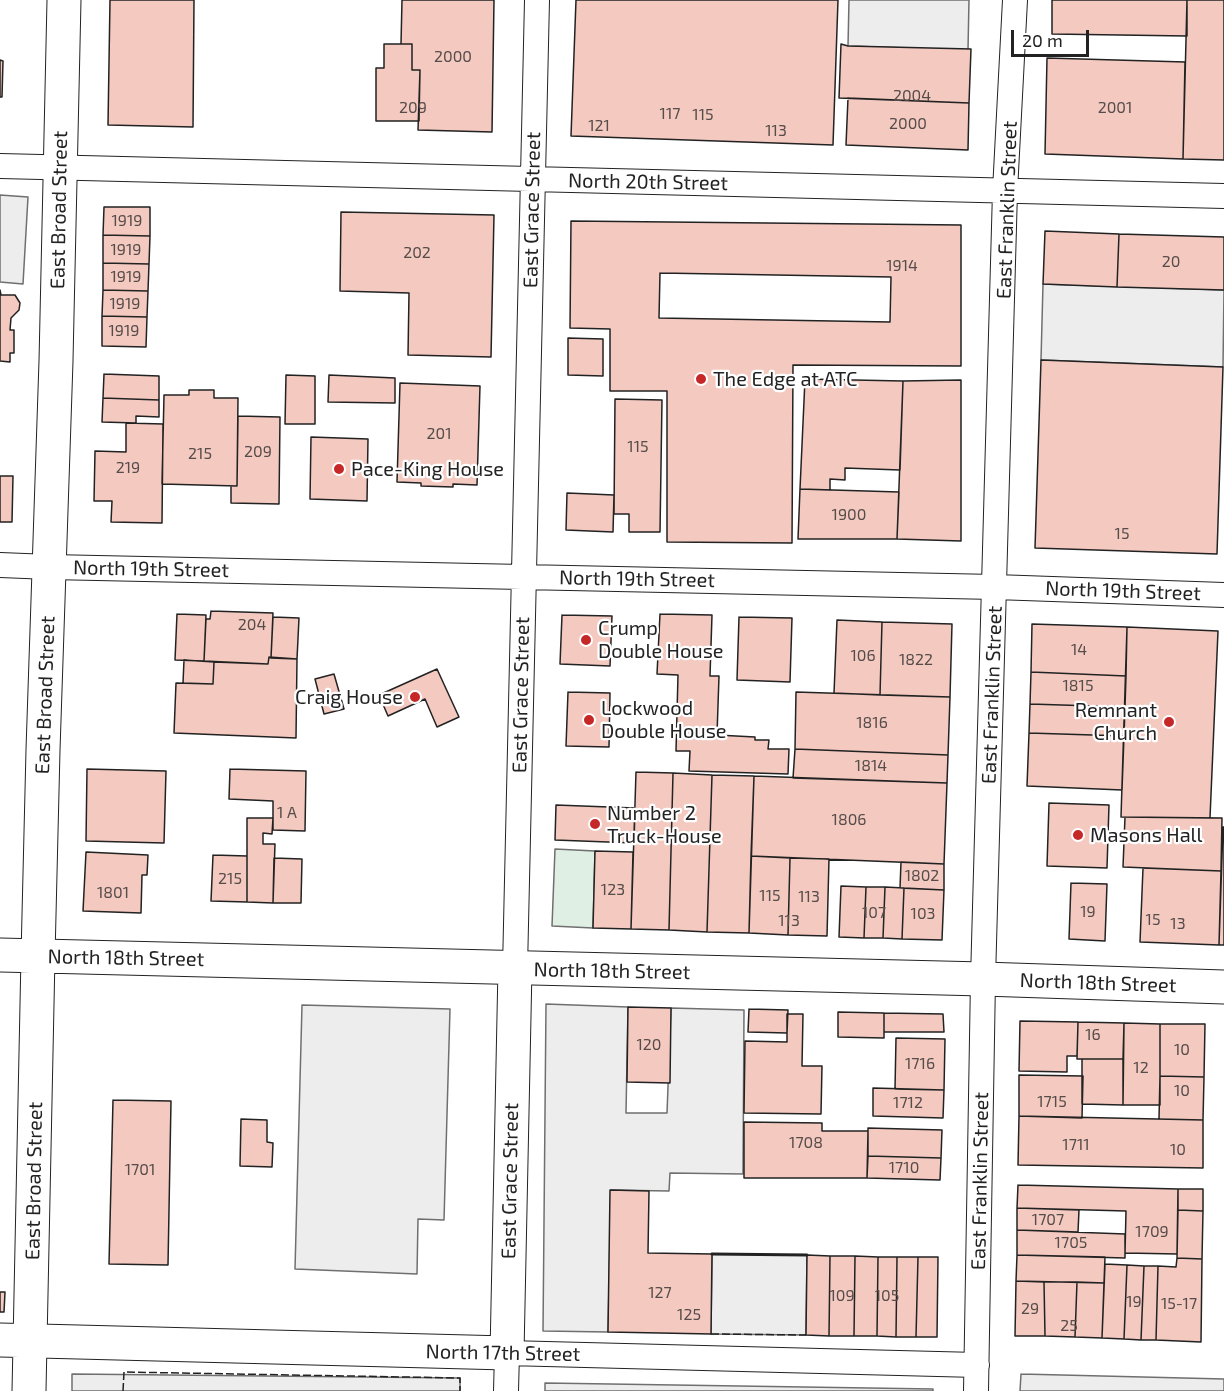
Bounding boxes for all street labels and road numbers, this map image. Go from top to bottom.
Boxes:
street label: East Franklin Street [992,121,1022,299]
street label: East Broad Street [46,131,72,289]
street label: East Grace Street [519,132,545,288]
street label: North 20th Street [568,169,728,195]
street label: North 19th Street [73,556,229,582]
street label: North 19th Street [559,566,715,592]
street label: North 19th Street [1045,576,1201,606]
street label: East Franklin Street [977,606,1007,784]
street label: East Broad Street [30,615,60,775]
street label: East Grace Street [508,617,534,773]
street label: North 18th Street [48,945,204,971]
street label: North 18th Street [534,958,690,984]
street label: North 18th Street [1019,968,1177,998]
street label: East Franklin Street [966,1092,994,1270]
street label: East Broad Street [21,1102,47,1260]
street label: East Grace Street [497,1103,523,1259]
street label: North 17th Street [425,1340,581,1366]

